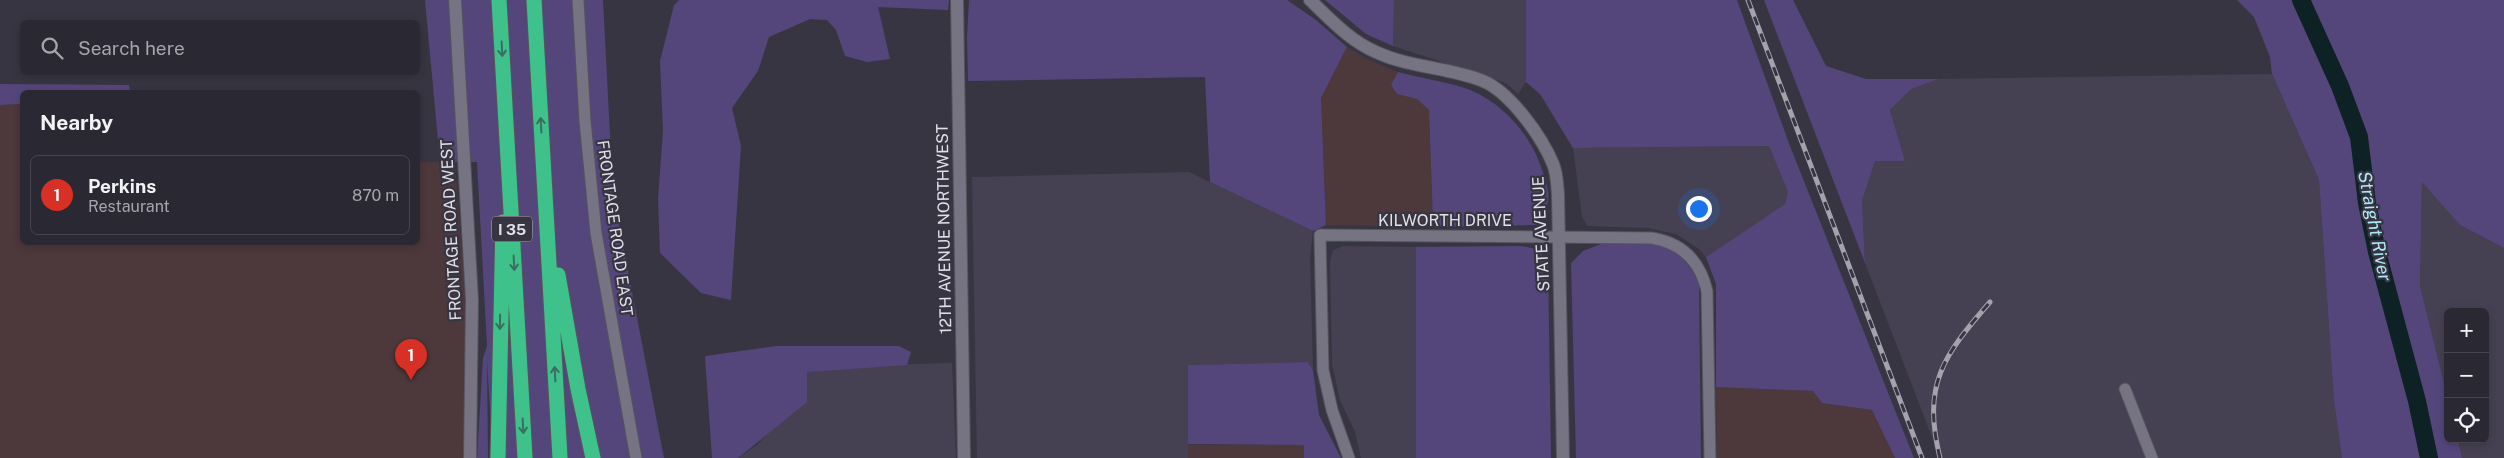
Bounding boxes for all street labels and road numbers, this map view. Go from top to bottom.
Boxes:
street label: 12TH AVENUE NORTHWEST [933,123,955,334]
street label: FRONTAGE ROAD WEST [437,138,465,321]
street label: FRONTAGE ROAD EAST [593,139,637,318]
street label: STATE AVENUE [1528,176,1554,292]
street label: KILWORTH DRIVE [1378,211,1512,230]
road number: I 35 [492,216,532,242]

